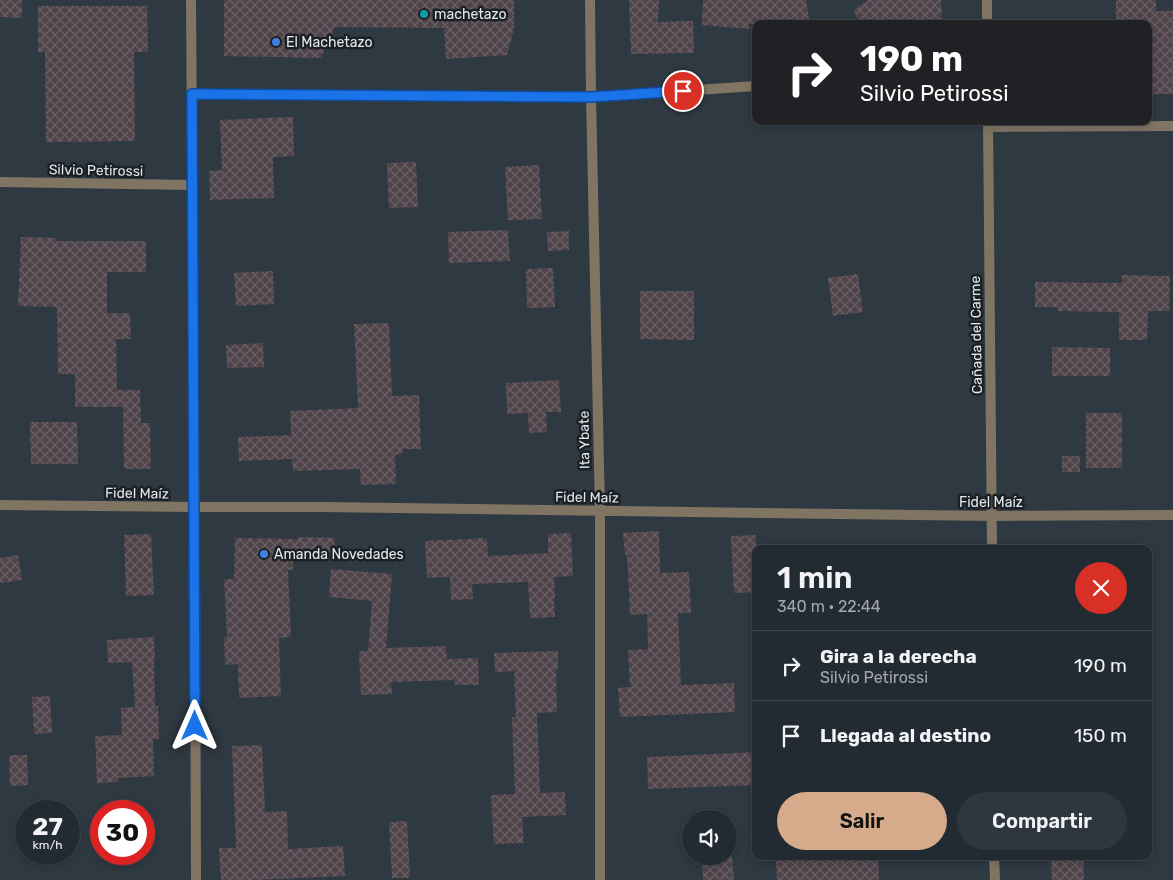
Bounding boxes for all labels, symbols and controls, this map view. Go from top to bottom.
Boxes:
place label: machetazo [434,6,507,23]
marker: machetazo [418,8,430,20]
place label: El Machetazo [286,34,372,51]
marker: El Machetazo [270,36,282,48]
text: 190 m [860,38,963,80]
icon: right [777,40,842,105]
pin [662,70,704,112]
icon: arrive [669,77,697,105]
text: Silvio Petirossi [860,80,1009,107]
street label: Silvio Petirossi [49,161,143,180]
street label: Cañada del Carme [967,275,986,394]
street label: Ita Ybate [575,411,594,469]
street label: Fidel Maíz [105,484,169,503]
street label: Fidel Maíz [555,488,619,507]
street label: Fidel Maíz [959,494,1023,511]
place label: Amanda Novedades [274,546,404,563]
marker: Amanda Novedades [258,548,270,560]
text: 1 min [777,560,852,596]
button: close [1075,562,1127,614]
text: 340 m · 22:44 [777,597,881,616]
text: Gira a la derecha [820,645,977,668]
icon: right [777,652,805,680]
text: 190 m [1074,654,1127,677]
text: Silvio Petirossi [820,668,928,687]
position arrow [168,699,220,751]
icon: arrive [777,722,805,750]
text: Llegada al destino [820,724,991,747]
text: 150 m [1074,724,1127,747]
button: Salir [777,792,947,850]
button: Compartir [957,792,1127,850]
speed limit sign: 30 [90,800,155,865]
map controls [682,810,737,865]
button: sound [682,810,737,865]
text: 27 [32,812,63,841]
text: km/h [33,838,62,852]

